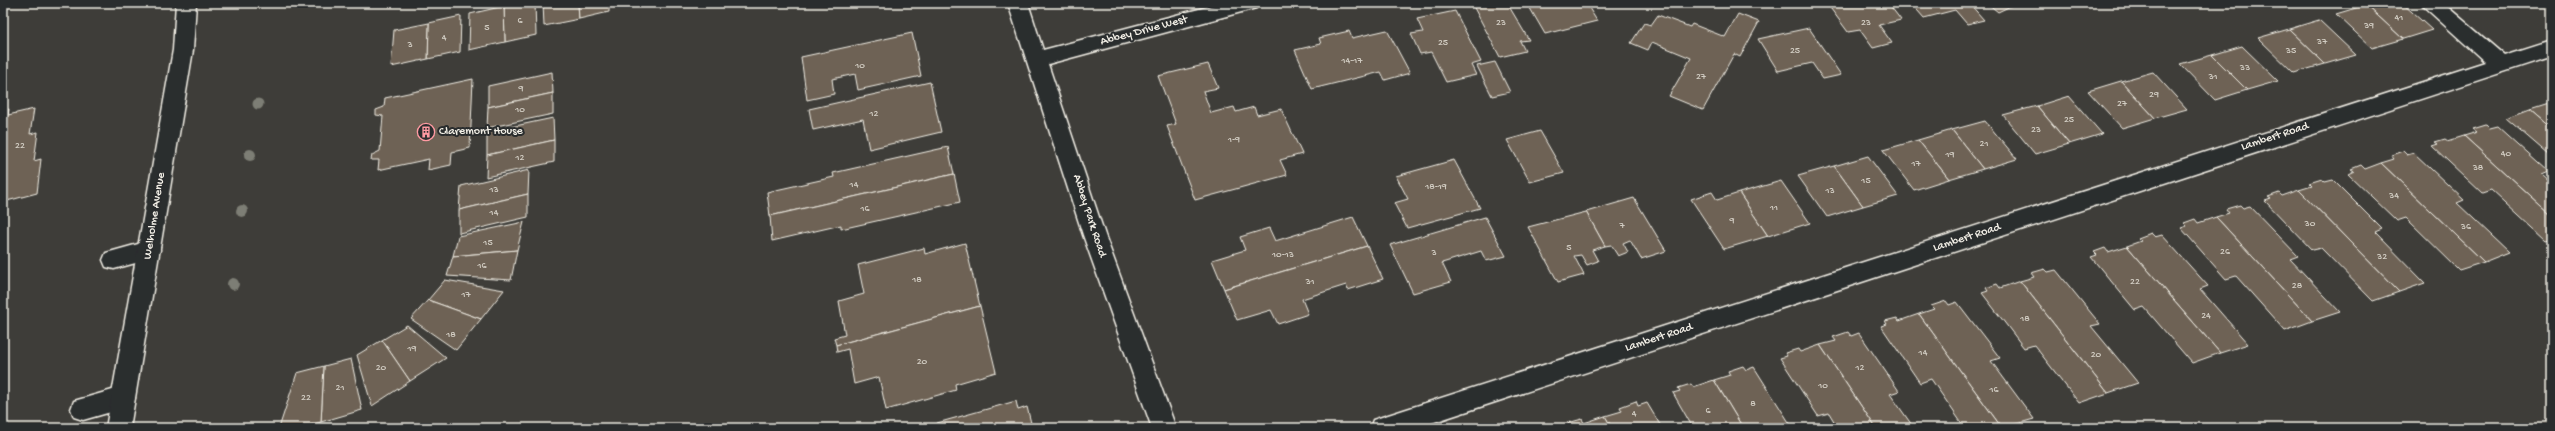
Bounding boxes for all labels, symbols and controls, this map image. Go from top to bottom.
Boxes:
street label: Abbey Drive West [1099,12,1190,49]
house number: 41 [2395,12,2403,24]
house number: 6 [517,15,523,27]
house number: 23 [1496,17,1506,29]
house number: 23 [1861,17,1871,29]
house number: 39 [2363,20,2374,32]
house number: 5 [484,22,490,34]
house number: 4 [442,32,447,44]
house number: 37 [2316,36,2328,48]
house number: 25 [1438,37,1448,49]
house number: 3 [406,39,413,51]
house number: 25 [1790,45,1800,57]
house number: 35 [2285,45,2296,57]
house number: 14-17 [1340,55,1363,67]
house number: 10 [854,60,865,72]
house number: 33 [2239,62,2250,74]
house number: 27 [1696,71,1707,83]
house number: 31 [2207,71,2218,83]
house number: 9 [517,83,524,95]
house number: 29 [2149,89,2159,101]
house number: 27 [2117,98,2128,110]
house number: 10 [514,104,525,116]
house number: 12 [869,108,879,120]
house number: 25 [2064,114,2074,126]
street label: Lambert Road [2239,119,2312,155]
building icon: Claremont House [416,122,436,142]
house number: 23 [2031,124,2041,136]
place label: Claremont House [439,125,524,139]
house number: 1-9 [1227,134,1240,146]
house number: 21 [1980,138,1988,150]
house number: 22 [15,140,25,152]
house number: 40 [2501,148,2512,160]
house number: 19 [1944,149,1955,161]
house number: 12 [515,152,525,164]
house number: 17 [1910,158,1921,170]
house number: 38 [2472,162,2484,174]
street label: Welholme Avenue [141,171,169,261]
street label: Abbey Park Road [1069,173,1109,260]
house number: 15 [1860,175,1871,187]
house number: 14 [849,179,859,191]
house number: 18-19 [1424,181,1447,193]
house number: 13 [488,184,499,196]
house number: 13 [1824,185,1835,197]
house number: 34 [2388,190,2399,202]
house number: 11 [1769,202,1778,214]
house number: 16 [859,203,870,215]
house number: 14 [489,207,499,219]
house number: 9 [1728,215,1735,227]
house number: 30 [2304,218,2316,230]
house number: 7 [1618,220,1625,232]
street label: Lambert Road [1931,220,2004,256]
house number: 36 [2460,221,2472,233]
house number: 15 [482,237,493,249]
house number: 5 [1566,242,1572,254]
house number: 26 [2220,246,2231,258]
house number: 3 [1430,247,1437,259]
house number: 10-13 [1271,249,1294,261]
house number: 32 [2376,251,2387,263]
house number: 16 [476,260,487,272]
house number: 18 [911,274,922,286]
house number: 31 [1304,276,1315,288]
house number: 22 [2130,276,2140,288]
house number: 28 [2292,280,2303,292]
house number: 17 [460,289,471,301]
house number: 24 [2201,310,2211,322]
house number: 18 [2019,313,2030,325]
street label: Lambert Road [1623,320,1696,356]
house number: 18 [445,329,456,341]
house number: 19 [406,343,417,355]
house number: 14 [1918,347,1928,359]
house number: 20 [2091,349,2102,361]
house number: 20 [917,356,928,368]
house number: 20 [376,362,387,374]
house number: 12 [1855,362,1865,374]
house number: 10 [1817,380,1828,392]
house number: 21 [336,382,344,394]
house number: 16 [1988,384,1999,396]
house number: 22 [301,392,311,404]
house number: 8 [1750,398,1756,410]
house number: 6 [1705,405,1711,417]
house number: 4 [1632,408,1637,420]

